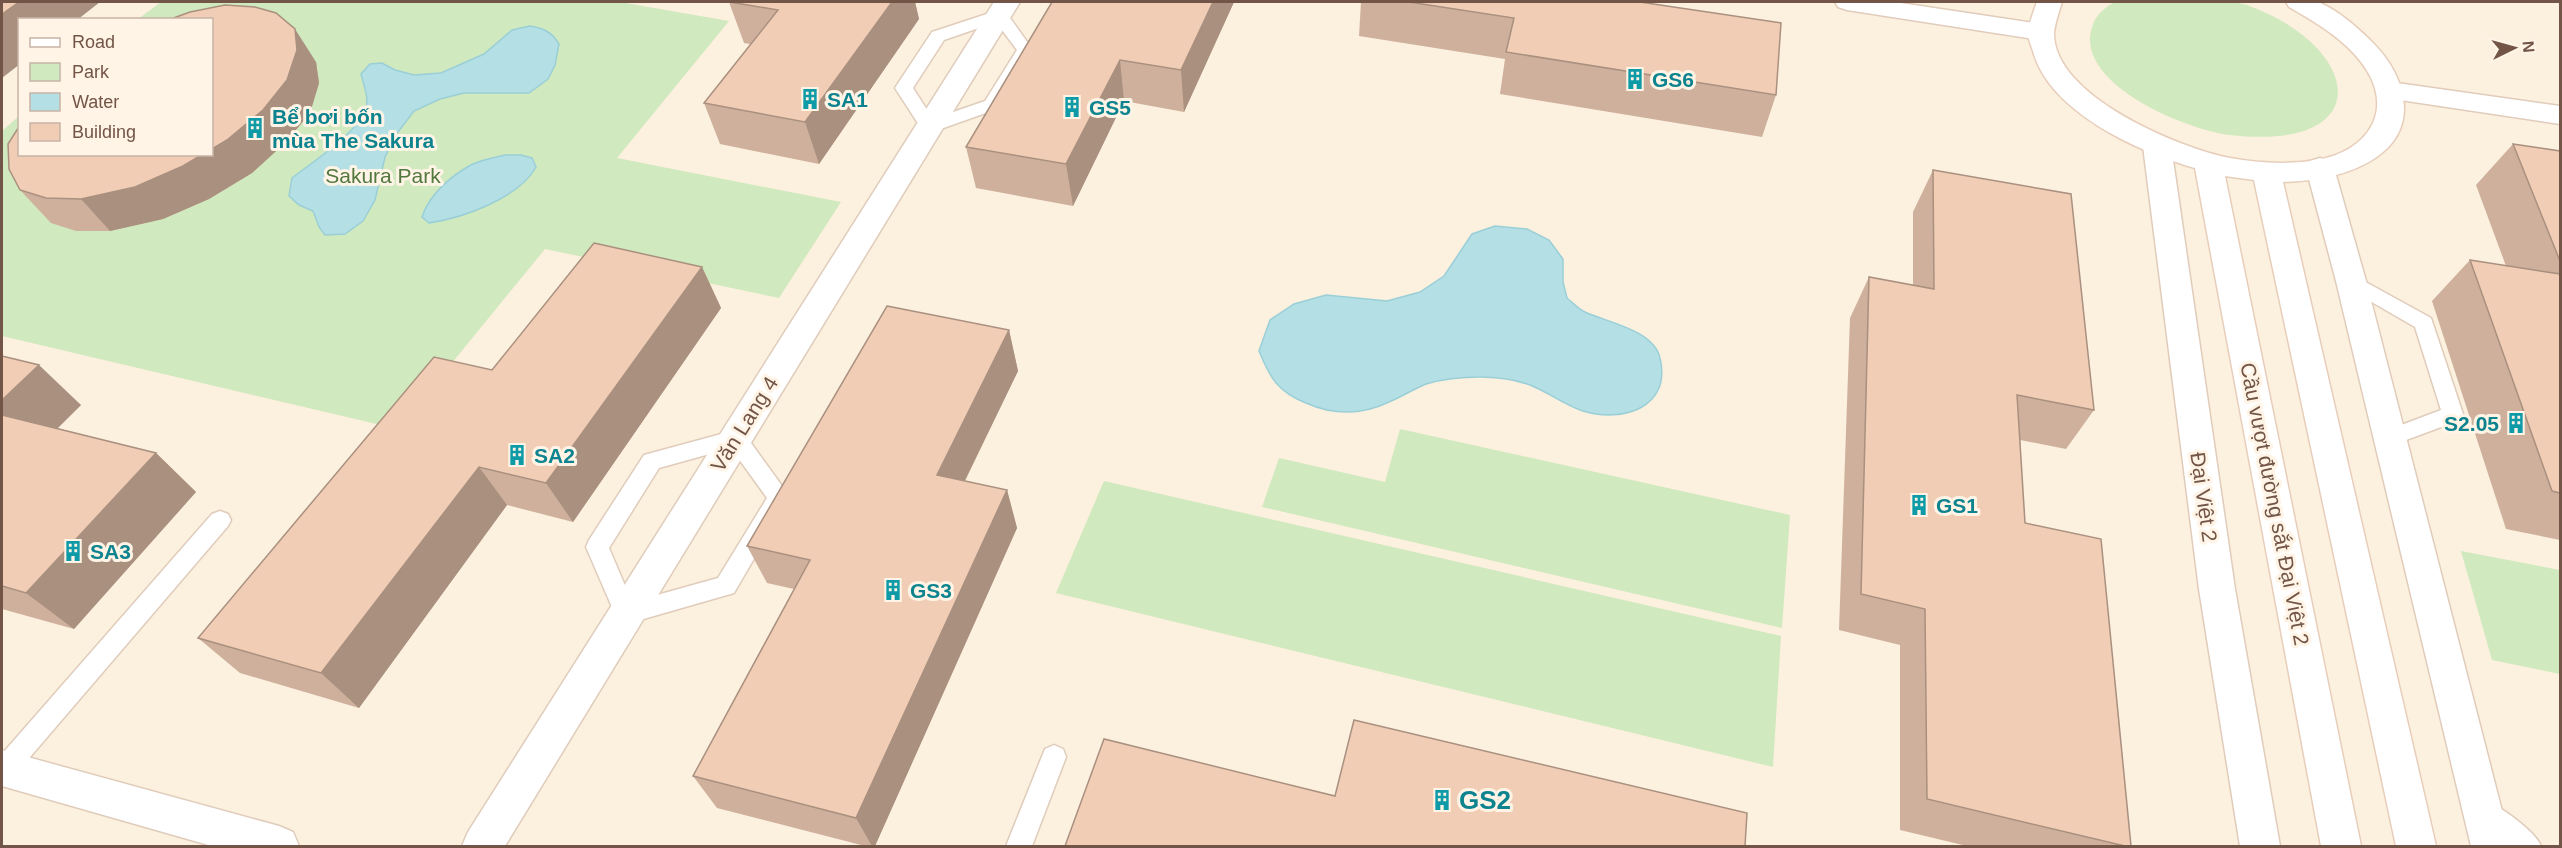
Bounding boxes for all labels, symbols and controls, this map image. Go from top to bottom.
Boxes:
legend [18,18,213,156]
north arrow [2484,18,2544,78]
text: Road [72,32,115,52]
text: N [2519,40,2537,53]
text: Park [72,62,110,82]
building icon: GS6 [1623,67,1647,91]
place label: GS6 [1652,68,1694,91]
building icon: SA1 [798,87,822,111]
place label: SA1 [827,88,868,111]
text: Water [72,92,119,112]
building icon: GS5 [1060,95,1084,119]
place label: GS5 [1089,96,1131,119]
place label: Bể bơi bốn mùa The Sakura [272,105,435,152]
building icon: Bể bơi bốn mùa The Sakura [243,116,267,140]
text: Building [72,122,136,142]
park label: Sakura Park [325,164,441,187]
street label: Cầu vượt đường sắt Đại Việt 2 [2236,361,2314,647]
street label: Văn Lang 4 [706,372,782,476]
building icon: S2.05 [2504,411,2528,435]
place label: S2.05 [2444,412,2499,435]
building icon: SA2 [505,443,529,467]
place label: SA2 [534,444,575,467]
street label: Đại Việt 2 [2186,451,2222,543]
building icon: GS1 [1907,493,1931,517]
place label: GS1 [1936,494,1978,517]
building icon: SA3 [61,539,85,563]
place label: SA3 [90,540,131,563]
building icon: GS3 [881,578,905,602]
place label: GS3 [910,579,952,602]
place label: GS2 [1459,785,1511,815]
building icon: GS2 [1430,788,1454,812]

